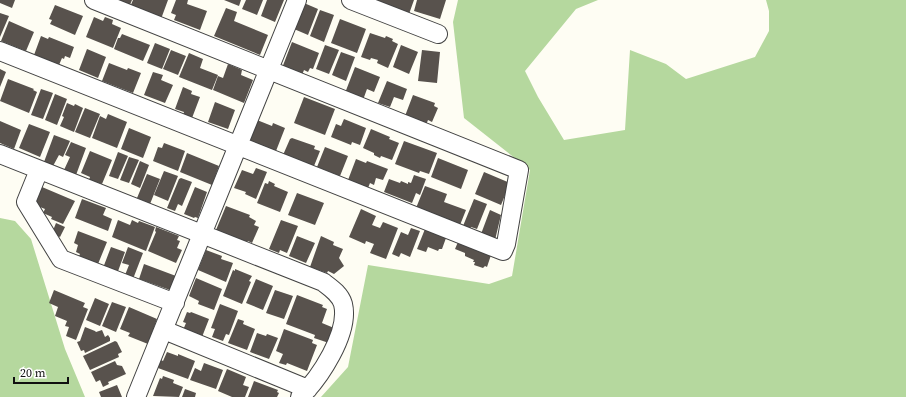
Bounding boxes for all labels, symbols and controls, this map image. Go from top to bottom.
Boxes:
scale bar [14,359,68,385]
text: 20 m [20,365,46,381]

